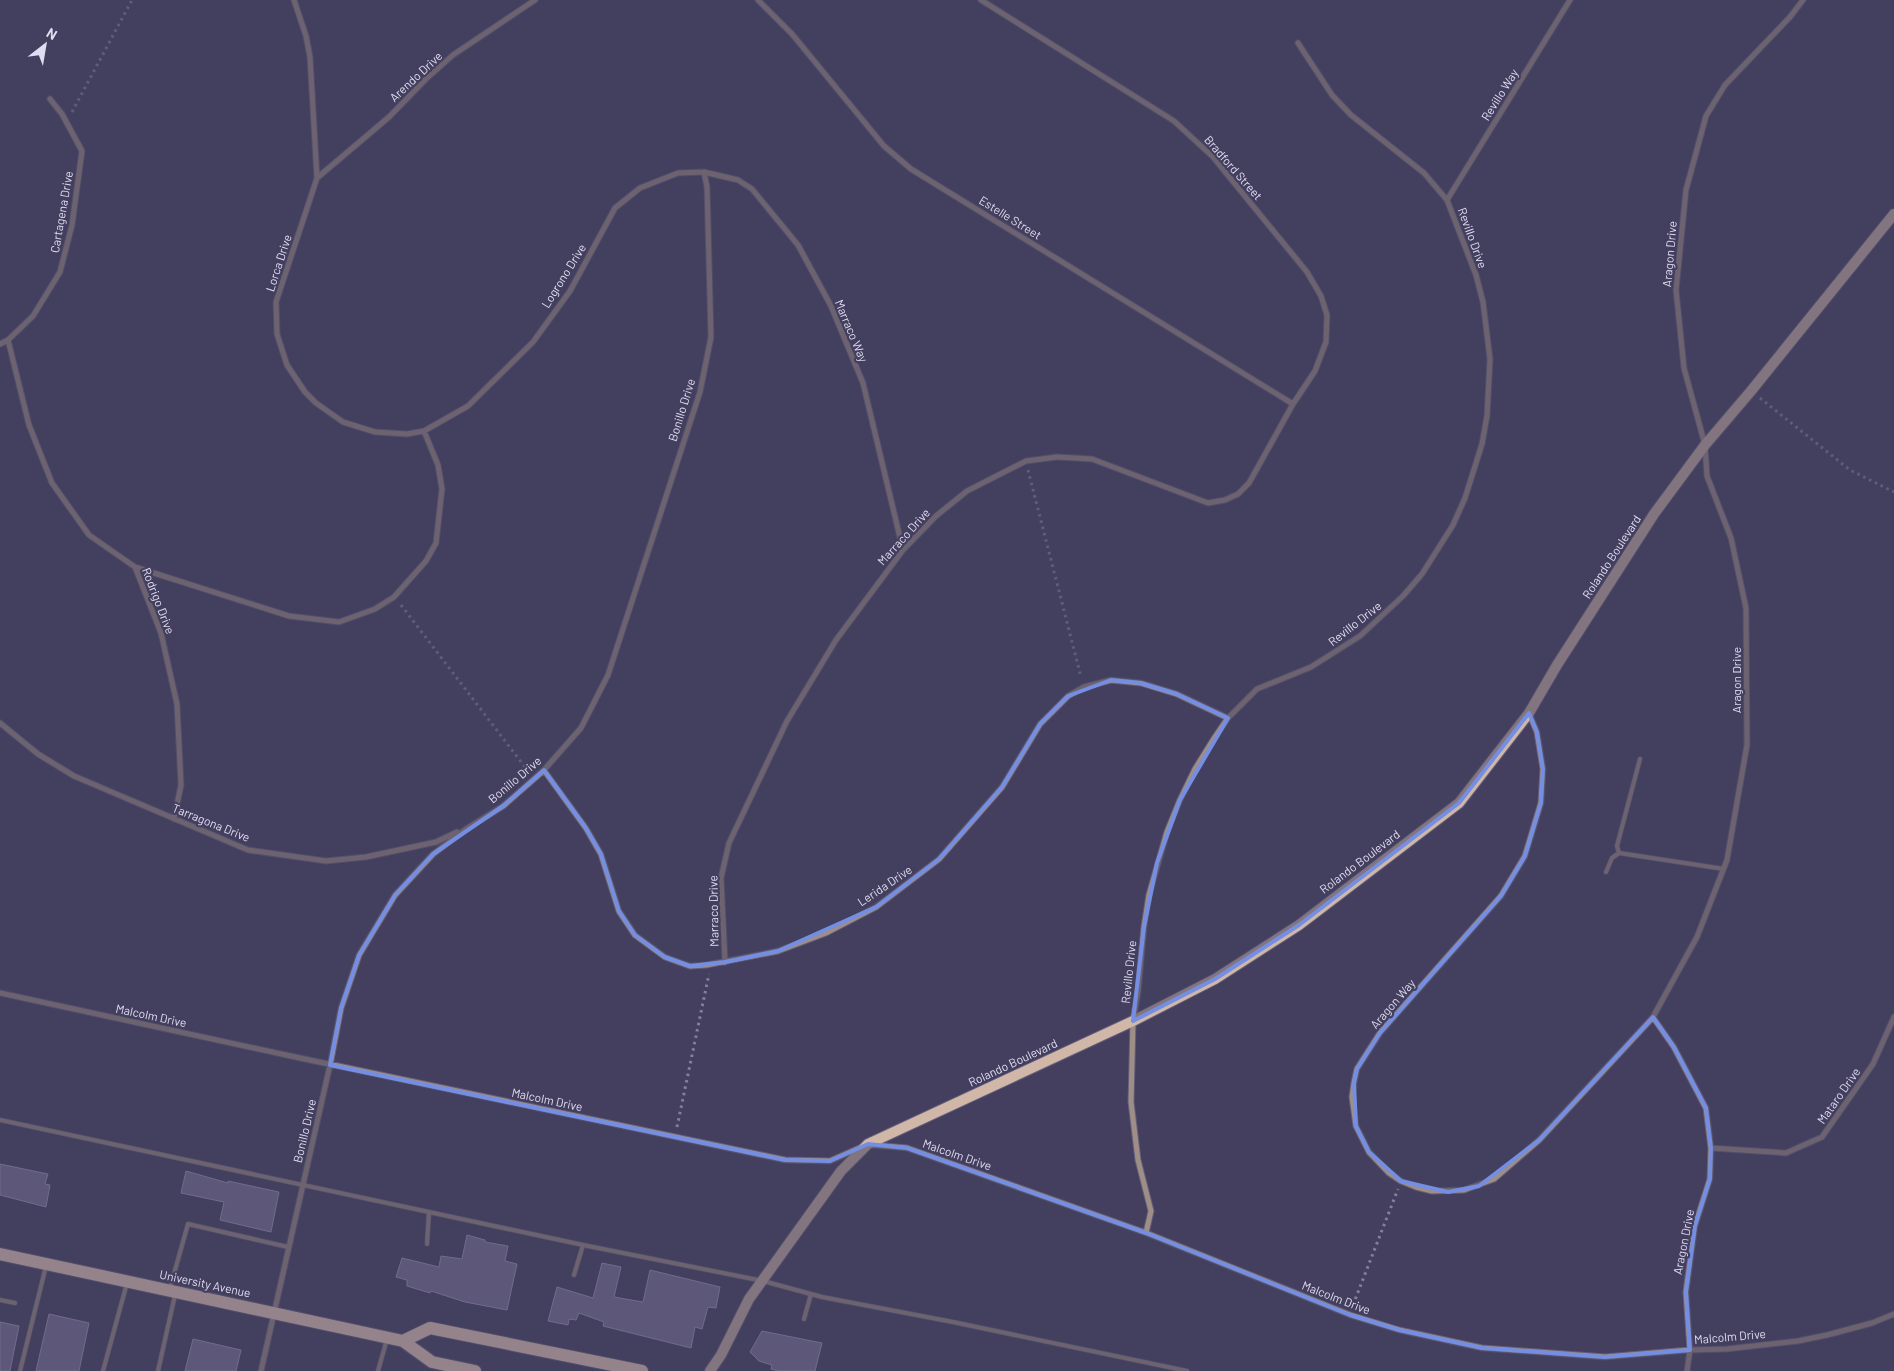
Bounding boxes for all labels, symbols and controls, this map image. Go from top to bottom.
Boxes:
north arrow [20,20,70,70]
text: N [44,24,60,43]
street label: Arendo Drive [386,48,444,104]
street label: Revillo Way [1478,66,1521,123]
street label: Bradford Street [1202,132,1266,202]
street label: Cartagena Drive [47,170,75,254]
street label: Estelle Street [977,192,1044,242]
street label: Revillo Drive [1456,205,1490,270]
street label: Aragon Drive [1659,220,1679,288]
street label: Lorca Drive [262,232,294,293]
street label: Logrono Drive [538,241,588,310]
street label: Marraco Way [833,297,871,364]
street label: Bonillo Drive [665,377,697,443]
street label: Marraco Drive [874,505,932,568]
street label: Rolando Boulevard [1579,512,1643,601]
street label: Rodrigo Drive [140,565,178,636]
street label: Revillo Drive [1325,598,1384,648]
street label: Aragon Drive [1729,647,1743,713]
street label: Bonillo Drive [485,753,544,805]
street label: Tarragona Drive [171,800,252,844]
street label: Rolando Boulevard [1317,827,1402,896]
street label: Lerida Drive [855,862,914,908]
street label: Marraco Drive [705,875,721,947]
street label: Revillo Drive [1118,940,1138,1004]
street label: Aragon Way [1367,975,1418,1031]
street label: Malcolm Drive [115,1001,188,1029]
street label: Rolando Boulevard [966,1035,1059,1089]
street label: Mataro Drive [1814,1065,1863,1126]
street label: Malcolm Drive [511,1085,584,1113]
street label: Bonillo Drive [290,1098,318,1164]
street label: Malcolm Drive [921,1136,994,1172]
street label: Aragon Drive [1670,1208,1696,1276]
street label: University Avenue [158,1267,252,1300]
street label: Malcolm Drive [1300,1278,1372,1317]
street label: Malcolm Drive [1693,1326,1766,1346]

